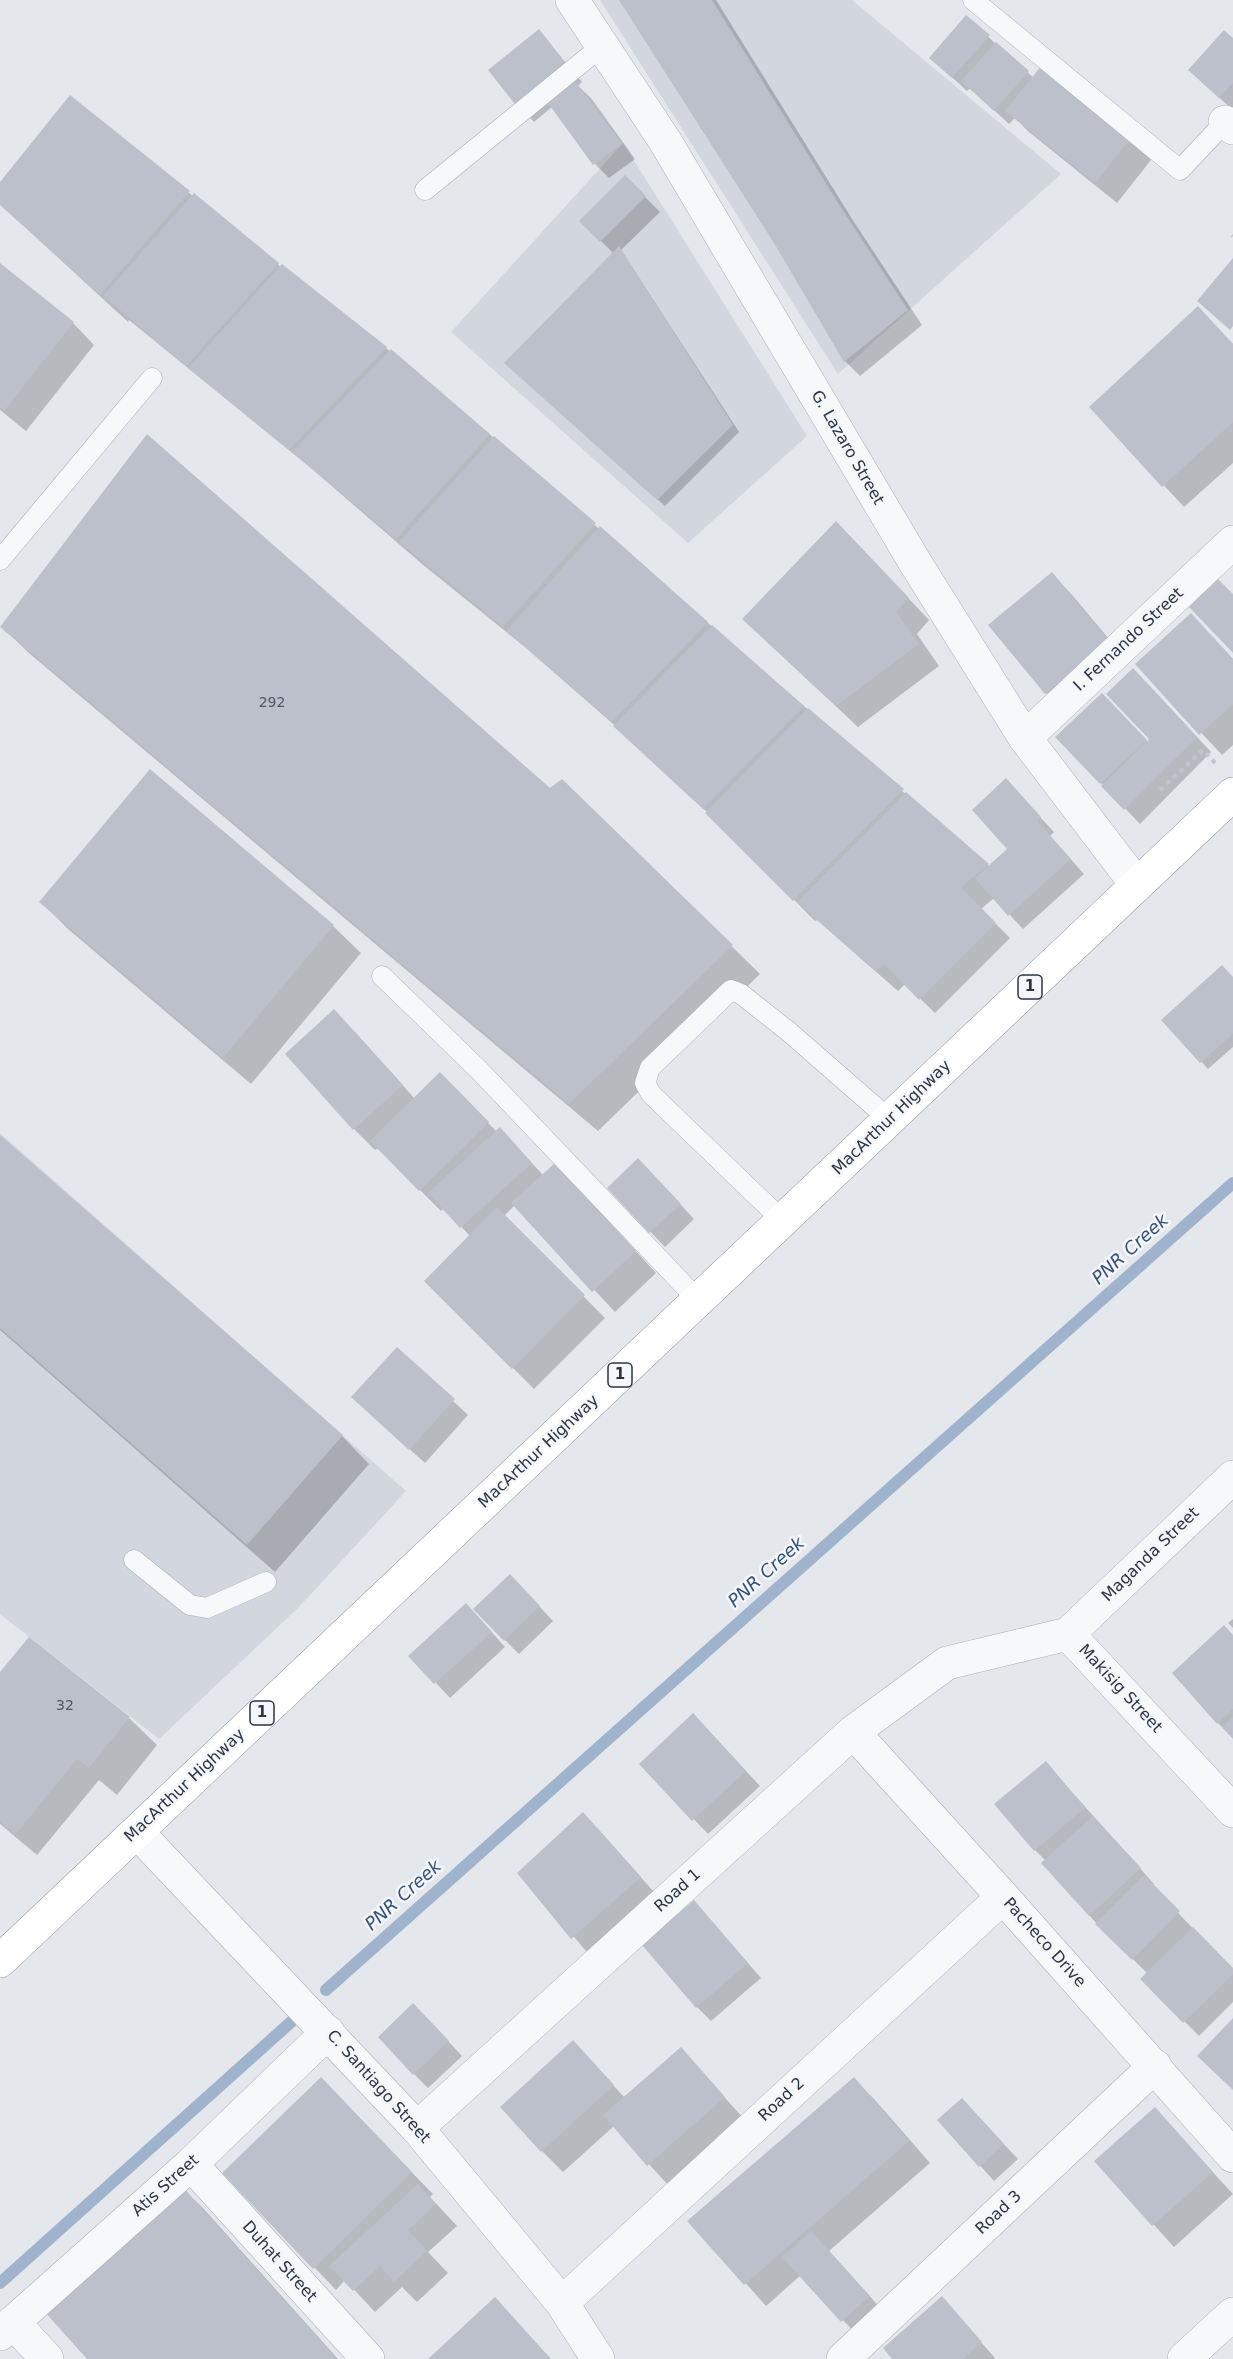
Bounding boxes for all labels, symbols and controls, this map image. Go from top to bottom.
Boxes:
street label: G. Lazaro Street [806,387,888,509]
street label: I. Fernando Street [1070,584,1188,696]
house number: 292 [259,695,285,711]
road number: 1 [1018,975,1042,999]
street label: MacArthur Highway [829,1056,955,1180]
water label: PNR Creek [1088,1210,1174,1290]
road number: 1 [608,1363,632,1387]
street label: MacArthur Highway [475,1391,603,1513]
street label: Maganda Street [1099,1504,1203,1606]
water label: PNR Creek [724,1533,810,1613]
street label: Makisig Street [1074,1641,1166,1737]
house number: 32 [56,1698,74,1714]
road number: 1 [250,1701,274,1725]
street label: MacArthur Highway [121,1725,249,1847]
water label: PNR Creek [361,1856,447,1936]
street label: Road 1 [651,1865,705,1917]
street label: Pacheco Drive [999,1894,1089,1992]
street label: C. Santiago Street [322,2026,434,2148]
street label: Road 2 [755,2074,809,2126]
street label: Atis Street [129,2151,203,2221]
street label: Road 3 [972,2187,1026,2239]
street label: Duhat Street [238,2218,320,2306]

